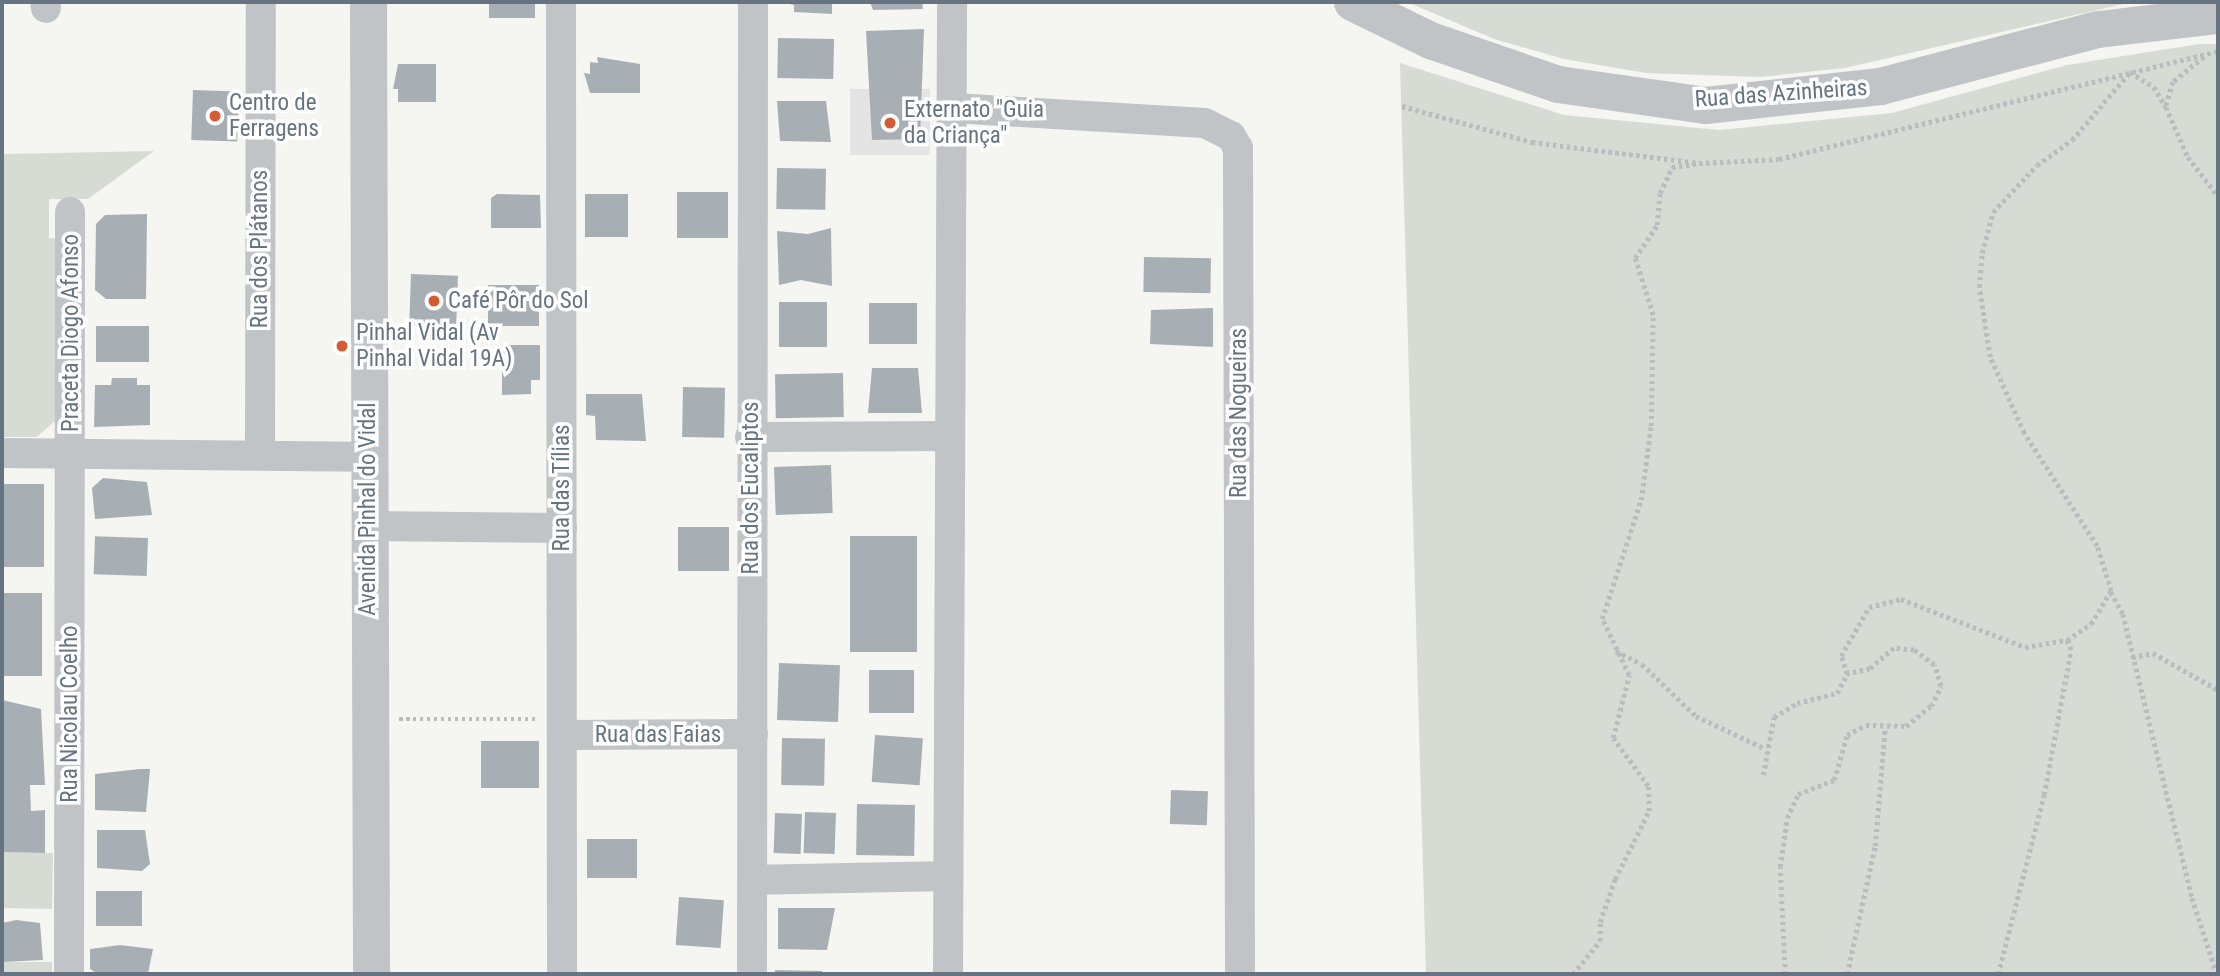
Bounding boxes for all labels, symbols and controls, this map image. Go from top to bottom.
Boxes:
street label: Rua das Azinheiras [1694,74,1868,114]
place label: Centro de Ferragens [229,89,319,143]
place label: Externato "Guia da Criança" [904,96,1044,150]
marker: Centro de Ferragens [207,108,223,124]
marker: Externato "Guia da Criança" [882,115,898,131]
street label: Rua dos Plátanos [246,170,274,328]
street label: Praceta Diogo Afonso [57,234,85,432]
place label: Café Pôr do Sol [448,287,589,315]
marker: Café Pôr do Sol [426,293,442,309]
place label: Pinhal Vidal (Av Pinhal Vidal 19A) [356,319,512,373]
street label: Rua das Nogueiras [1225,328,1253,498]
marker: Pinhal Vidal (Av Pinhal Vidal 19A) [334,338,350,354]
street label: Avenida Pinhal do Vidal [354,402,382,616]
street label: Rua dos Eucaliptos [737,402,765,574]
street label: Rua das Tílias [548,424,576,552]
street label: Rua Nicolau Coelho [56,625,84,803]
street label: Rua das Faias [595,721,721,749]

